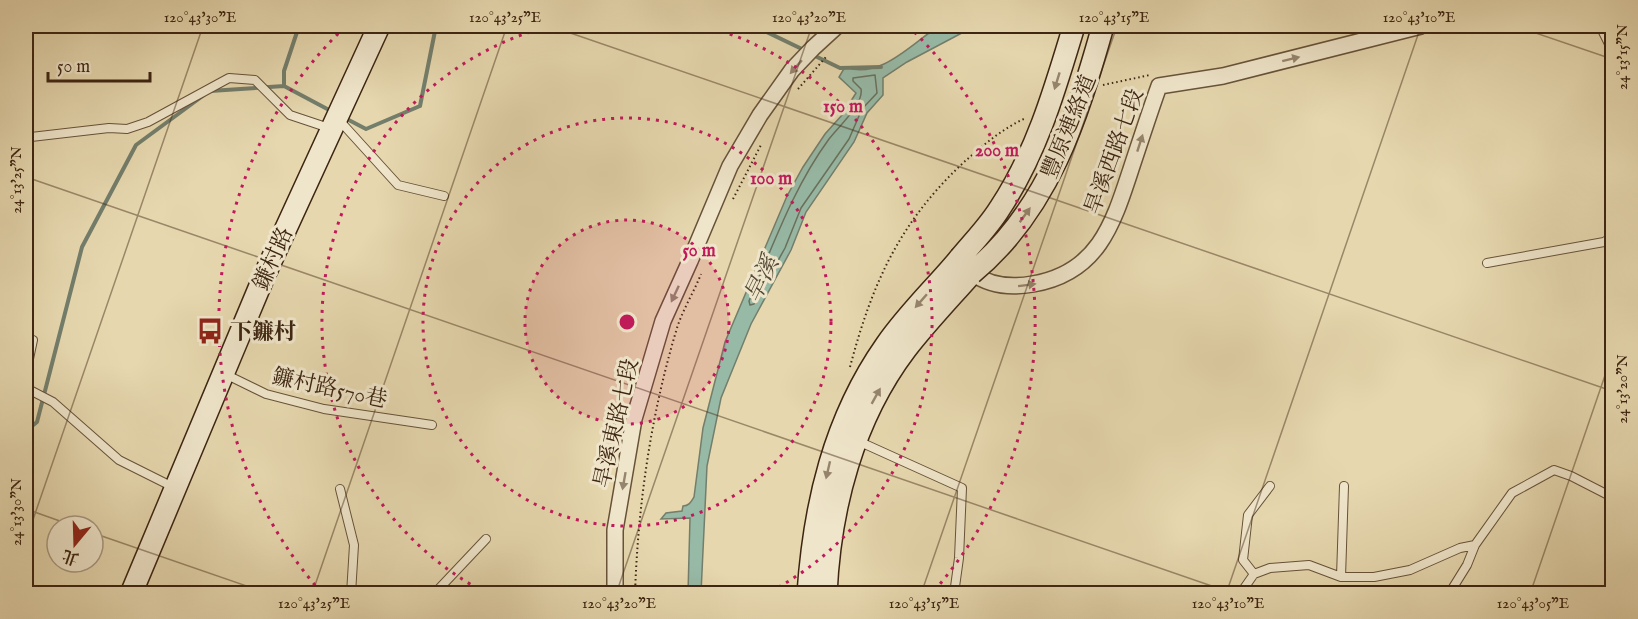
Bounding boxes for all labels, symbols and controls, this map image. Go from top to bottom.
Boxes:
text: 120°43'30"E [164,8,236,27]
text: 120°43'25"E [469,8,541,27]
text: 120°43'20"E [772,8,846,27]
text: 120°43'15"E [1079,8,1149,27]
text: 120°43'10"E [1383,8,1455,27]
text: 24°13'15"N [1613,24,1632,90]
scale bar [48,45,150,83]
one-way arrow [1282,54,1300,64]
text: 50 m [57,56,90,79]
one-way arrow [790,59,803,74]
street label: 豐原連絡道 [1036,71,1103,183]
one-way arrow [1052,72,1061,90]
street label: 旱溪西路七段 [1079,85,1151,218]
text: 150 m [823,96,863,119]
one-way arrow [1136,134,1145,152]
text: 200 m [975,140,1019,163]
text: 24°13'25"N [7,146,26,214]
text: 100 m [750,168,792,191]
one-way arrow [1019,208,1031,224]
street label: 鎌村路 [248,223,300,295]
text: 50 m [682,240,716,263]
water label: 旱溪 [738,249,788,308]
one-way arrow [1018,280,1037,289]
one-way arrow [671,285,680,302]
one-way arrow [915,293,928,308]
centre of rings [617,312,637,332]
bus stop icon: 下鐮村 [195,316,225,346]
place label: 下鐮村 [230,319,296,347]
text: 24°13'20"N [1613,354,1632,424]
street label: 旱溪東路七段 [588,356,645,491]
street label: 鐮村路570巷 [269,363,390,415]
one-way arrow [871,387,881,404]
one-way arrow [822,461,832,479]
one-way arrow [619,472,628,491]
text: 24°13'30"N [7,478,26,546]
north arrow [45,514,105,574]
text: 北 [60,544,82,568]
text: 120°43'25"E [278,594,350,613]
text: 120°43'20"E [582,594,656,613]
text: 120°43'15"E [889,594,959,613]
text: 120°43'10"E [1192,594,1264,613]
text: 120°43'05"E [1497,594,1569,613]

